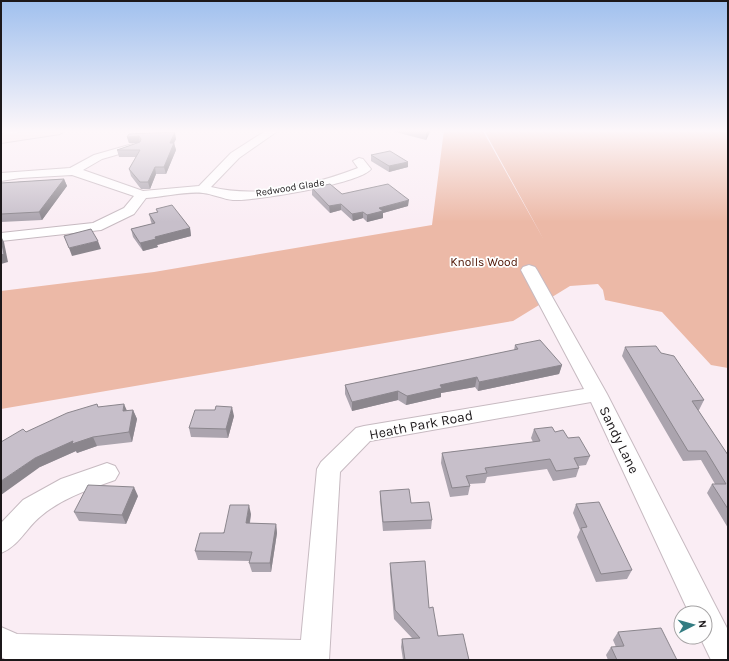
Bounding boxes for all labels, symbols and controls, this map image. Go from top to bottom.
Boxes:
street label: Redwood Glade [255,177,325,199]
park label: Knolls Wood [450,255,518,269]
street label: Sandy Lane [595,404,643,476]
street label: Heath Park Road [368,407,474,443]
north arrow [673,605,713,645]
text: N [696,619,709,629]

